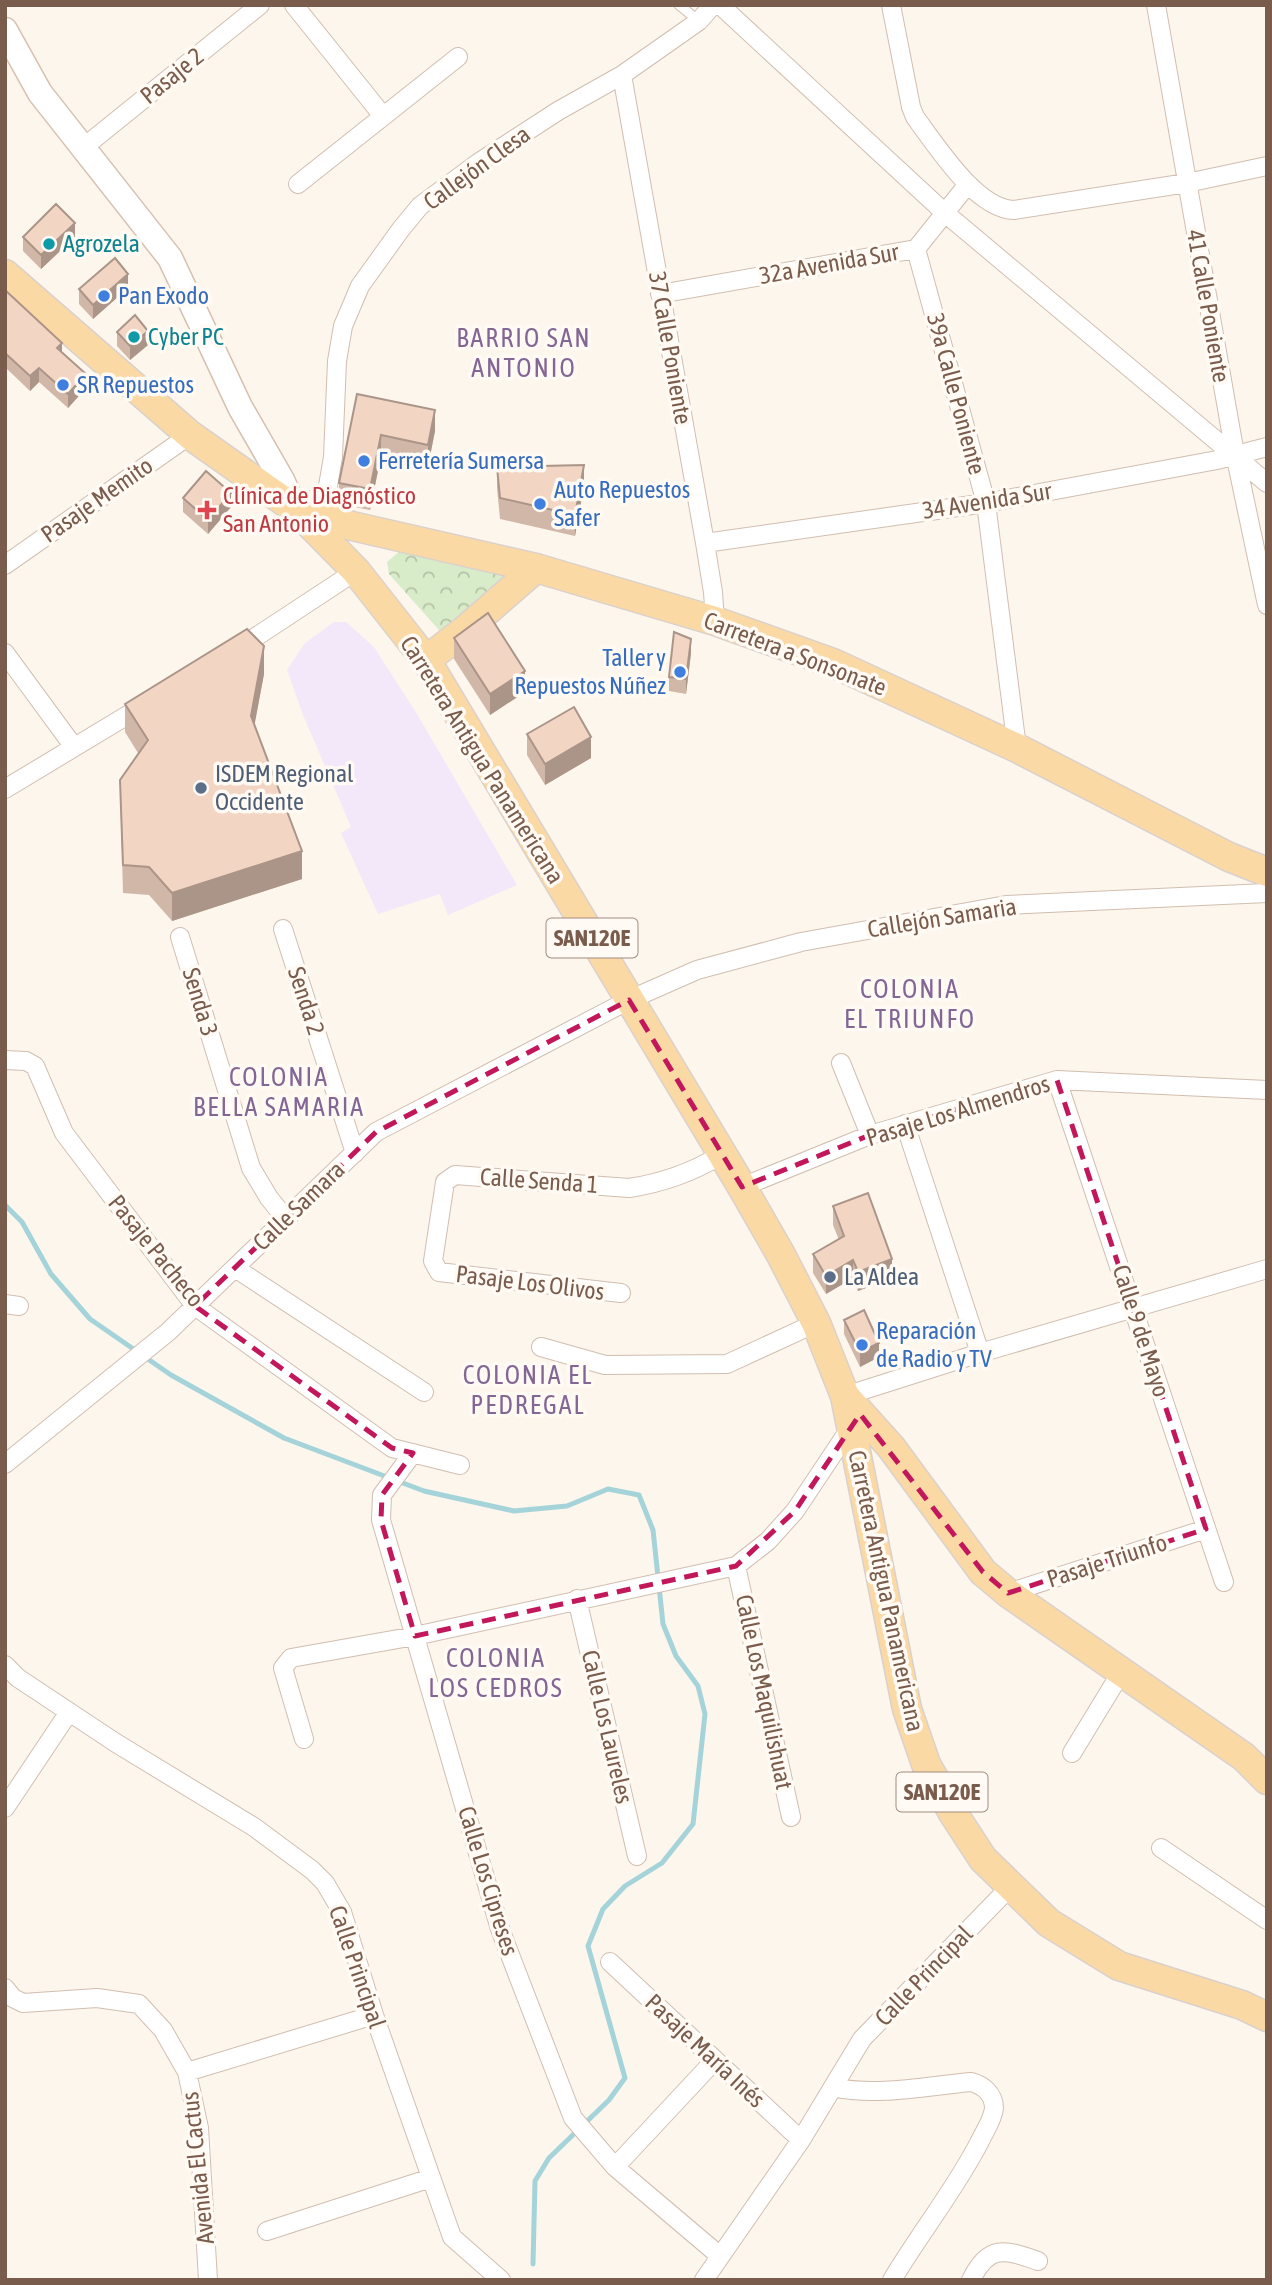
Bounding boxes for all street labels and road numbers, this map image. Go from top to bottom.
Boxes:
street label: Pasaje 2 [135,42,209,109]
street label: Callejón Clesa [418,120,535,215]
street label: 41 Calle Poniente [1182,227,1235,384]
street label: 32a Avenida Sur [757,238,902,289]
street label: 37 Calle Poniente [644,269,697,426]
street label: 39a Calle Poniente [922,310,991,477]
street label: Pasaje Memito [36,451,158,548]
street label: 34 Avenida Sur [921,477,1054,524]
street label: Carretera a Sonsonate [700,606,890,701]
street label: Carretera Antigua Panamericana [395,631,570,888]
street label: Callejón Samaria [865,892,1018,943]
road number: SAN120E [546,918,638,958]
street label: Senda 2 [283,964,330,1038]
street label: Senda 3 [177,965,224,1039]
street label: Pasaje Los Almendros [863,1070,1053,1151]
street label: Calle Samara [248,1156,350,1256]
street label: Calle Senda 1 [479,1163,599,1198]
street label: Pasaje Pacheco [103,1189,210,1312]
street label: Pasaje Los Olivos [454,1260,606,1305]
street label: Calle 9 de Mayo [1107,1262,1175,1400]
street label: Carretera Antigua Panamericana [843,1448,929,1734]
street label: Pasaje Triunfo [1043,1528,1170,1593]
street label: Calle Los Maquilishuat [731,1592,798,1792]
street label: Calle Los Laureles [577,1648,638,1806]
road number: SAN120E [897,1772,988,1812]
street label: Calle Los Cipreses [453,1803,524,1959]
street label: Calle Principal [324,1902,391,2032]
street label: Calle Principal [869,1920,978,2031]
street label: Pasaje María Inés [640,1989,771,2113]
street label: Avenida El Cactus [176,2091,219,2246]

